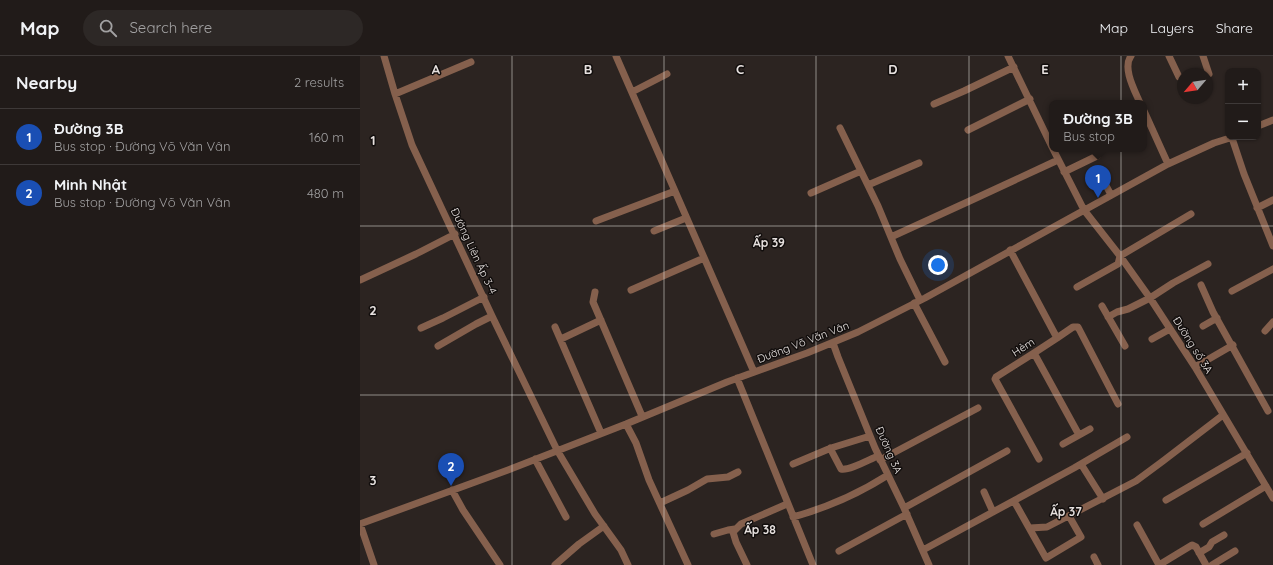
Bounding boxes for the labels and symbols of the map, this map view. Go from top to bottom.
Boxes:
text: A [432,61,441,77]
text: B [584,61,592,77]
text: C [736,61,744,77]
text: D [888,61,898,77]
text: E [1041,61,1049,77]
north arrow [1177,68,1213,104]
text: 1 [370,132,376,148]
pin: 1 [1085,165,1111,198]
street label: Đường Liên Ấp 3-4 [448,206,500,296]
district label: Ấp 39 [753,234,785,250]
your location [928,255,948,275]
text: 2 [369,302,377,318]
street label: Đường số 3A [1170,314,1216,376]
street label: Đường Võ Văn Vân [755,318,851,366]
street label: Hẻm [1009,335,1037,359]
street label: Đường 3A [872,424,906,476]
pin: 2 [438,453,464,486]
text: 3 [370,472,377,488]
district label: Ấp 37 [1050,503,1082,519]
district label: Ấp 38 [744,521,776,537]

